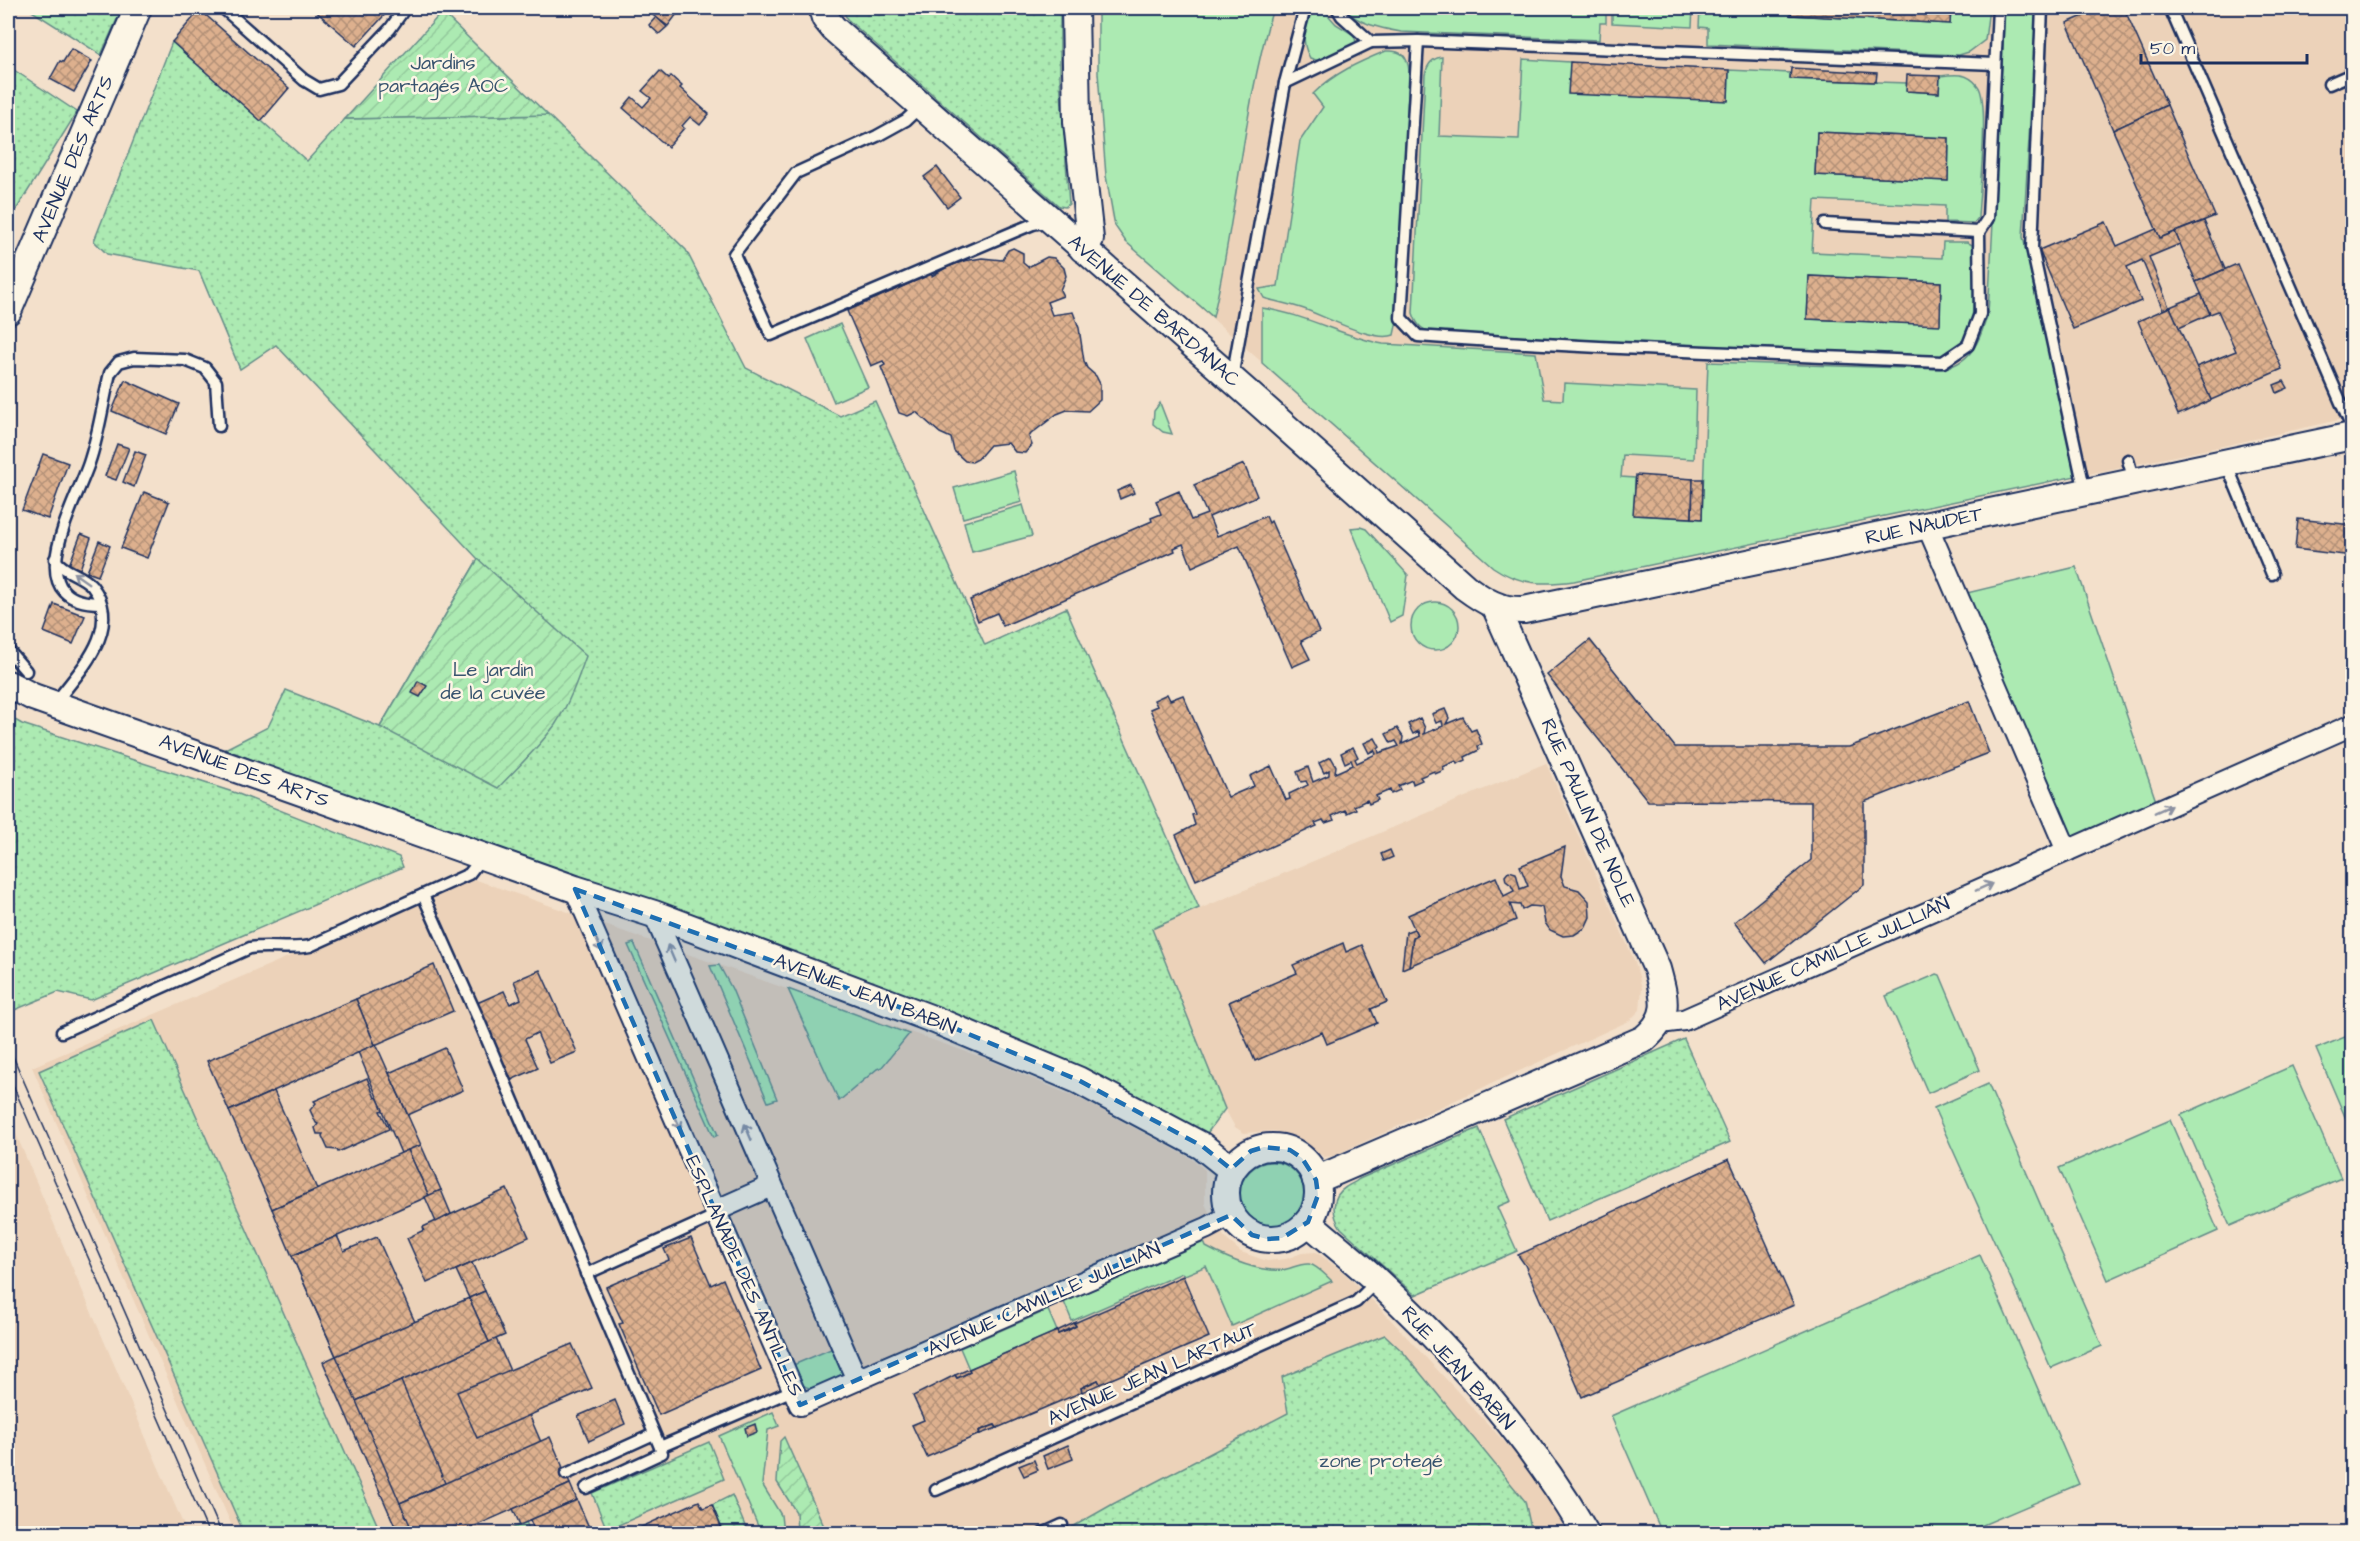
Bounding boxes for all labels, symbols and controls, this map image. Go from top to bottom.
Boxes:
scale bar [2141,27,2308,65]
text: 50 m [2150,36,2195,61]
park label: Jardins partagés AOC [378,49,508,101]
street label: AVENUE DES ARTS [25,71,121,247]
street label: AVENUE DE BARDANAC [1062,228,1246,394]
street label: RUE NAUDET [1863,500,1986,552]
one-way arrow [73,572,89,584]
park label: Le jardin de la cuvée [440,656,546,707]
street label: RUE PAULIN DE NOLE [1534,714,1642,912]
street label: AVENUE DES ARTS [155,727,333,815]
one-way arrow [2153,803,2171,814]
one-way arrow [1975,881,1993,893]
street label: AVENUE CAMILLE JULLIAN [1712,890,1954,1018]
one-way arrow [593,933,605,951]
one-way arrow [665,945,676,963]
street label: AVENUE JEAN BABIN [770,946,960,1042]
one-way arrow [671,1112,683,1130]
one-way arrow [742,1124,753,1142]
street label: ESPLANADE DES ANTILLES [678,1151,810,1401]
street label: AVENUE CAMILLE JULLIAN [923,1235,1165,1363]
street label: RUE JEAN BABIN [1395,1300,1521,1436]
street label: AVENUE JEAN LARTAUT [1043,1315,1262,1433]
park label: zone protegé [1319,1447,1443,1476]

